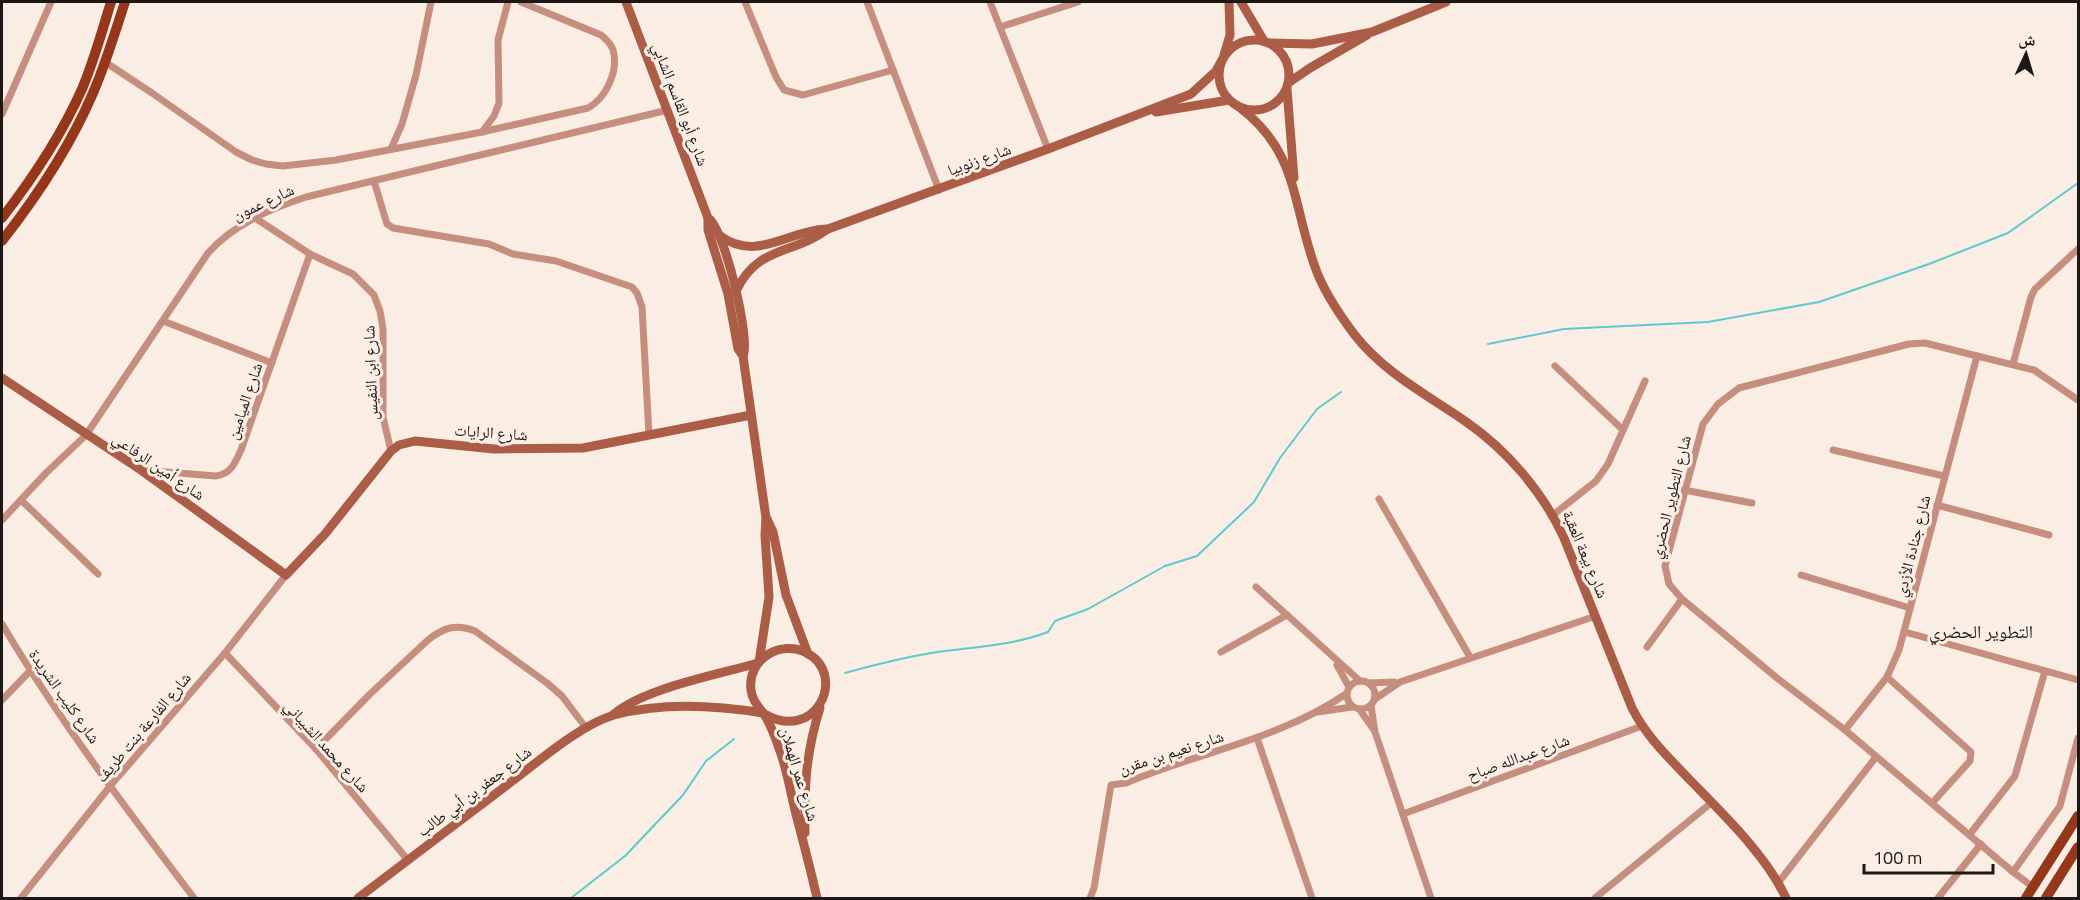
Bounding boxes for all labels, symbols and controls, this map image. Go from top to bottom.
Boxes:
north arrow [1996,24,2056,84]
text: ش [2018,26,2036,52]
street label: شارع أبو القاسم الشابي [645,39,716,170]
street label: شارع زنوبيا [944,136,1014,182]
street label: شارع عمون [228,177,298,227]
street label: شارع ابن النفيس [356,325,384,421]
street label: شارع الميامين [220,359,268,443]
street label: شارع الرايات [454,417,528,447]
street label: شارع أمين الرفاعي [107,426,210,507]
street label: شارع التطوير الحضري [1643,433,1698,562]
street label: شارع جنادة الأزدي [1888,492,1937,600]
street label: شارع بيعة العقبة [1557,506,1615,602]
district label: التطوير الحضري [1929,618,2033,646]
street label: شارع كليب الشريدة [23,644,107,748]
street label: شارع الفارعة بنت طريف [90,667,196,787]
street label: شارع محمد الشيباني [278,694,375,798]
street label: شارع عمر الهملان [774,724,826,824]
street label: شارع نعيم بن مقرن [1115,724,1227,780]
street label: شارع عبدالله صباح [1463,727,1573,787]
street label: شارع جعفر بن أبي طالب [412,740,537,843]
scale bar [1864,837,1993,875]
text: 100 m [1873,844,1922,871]

